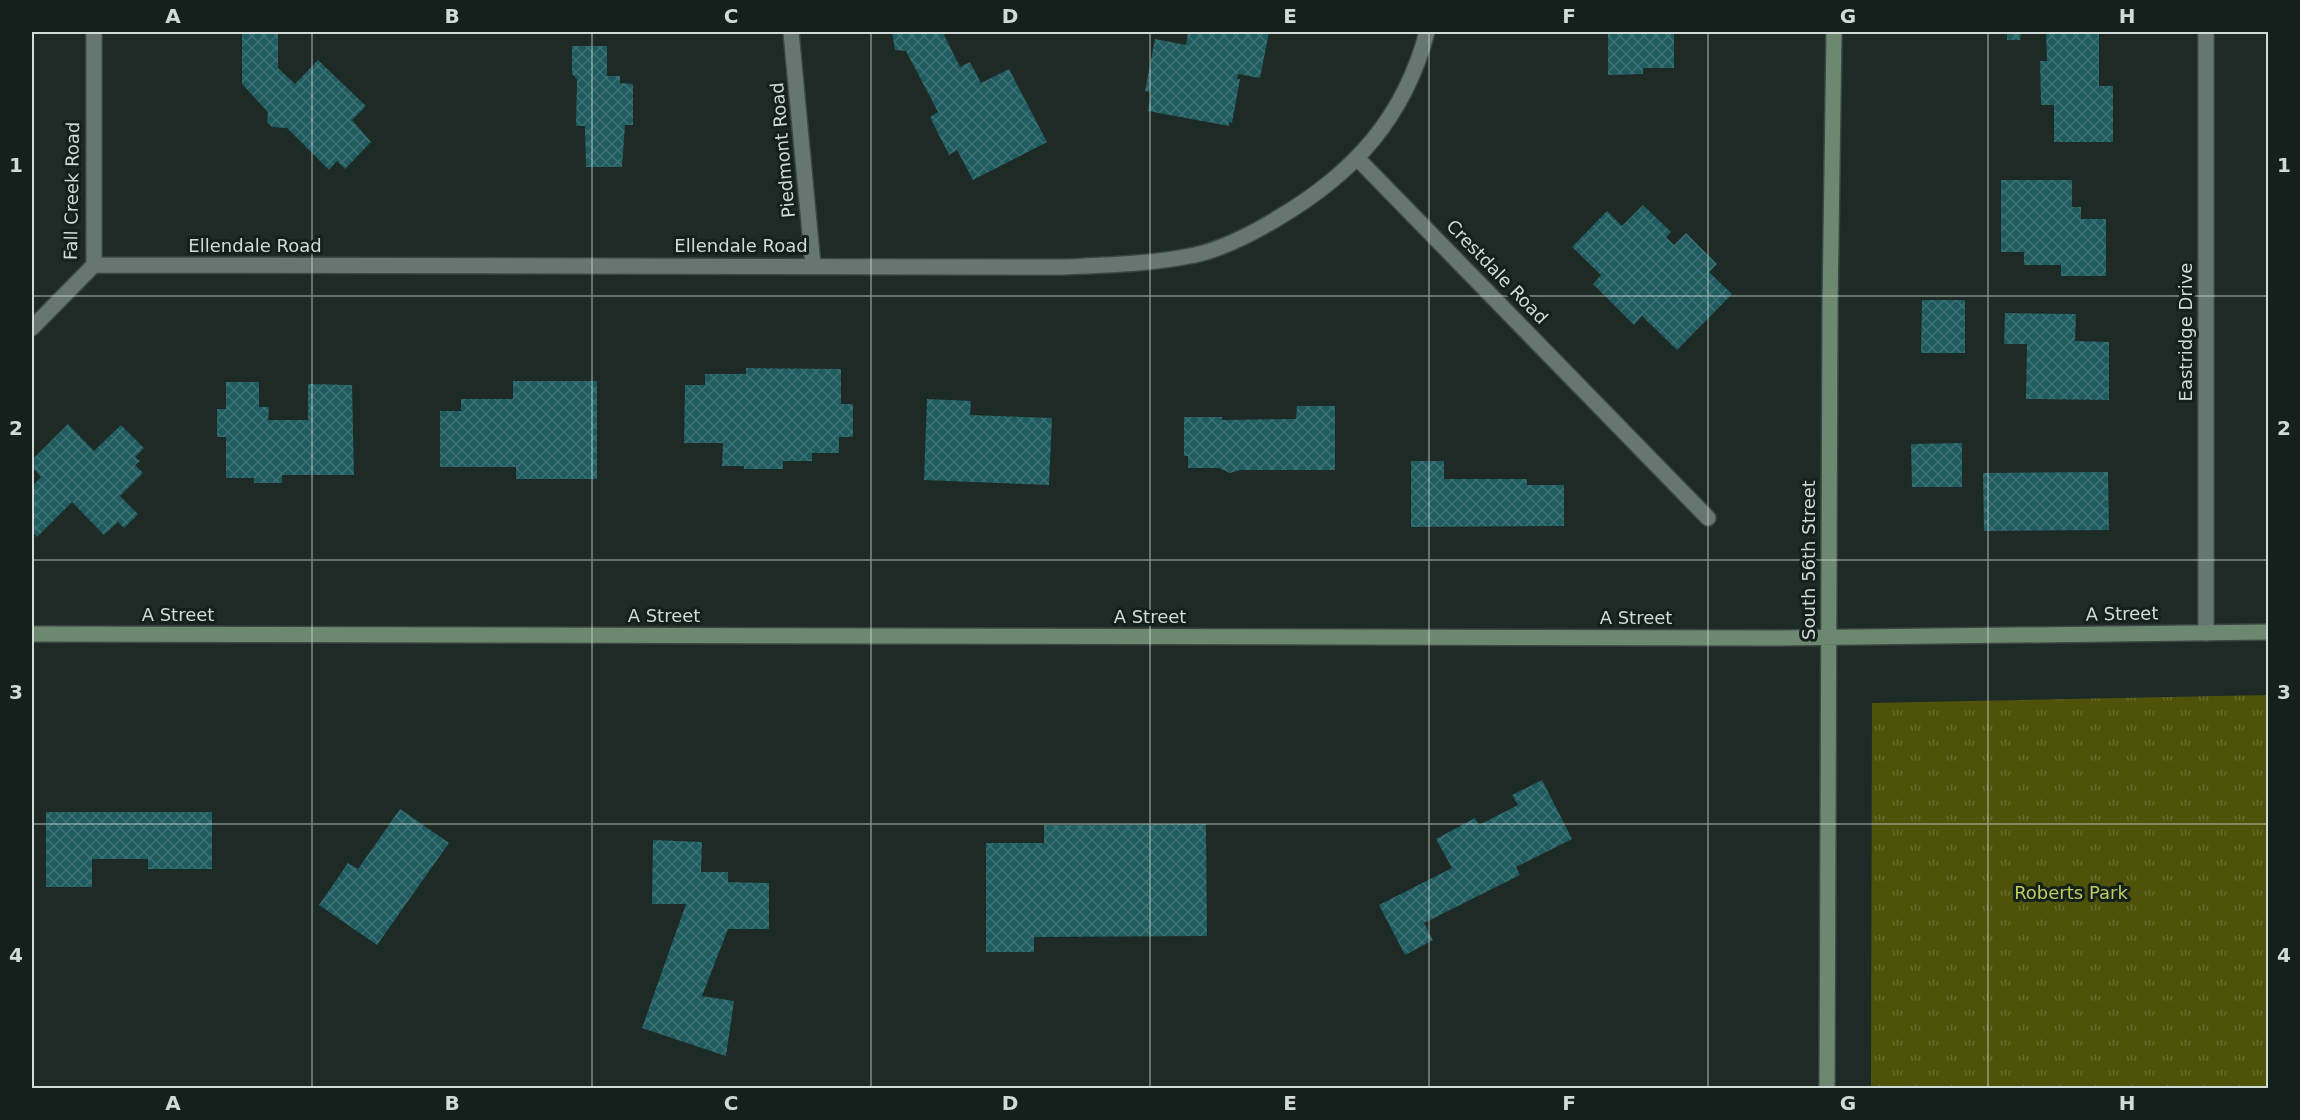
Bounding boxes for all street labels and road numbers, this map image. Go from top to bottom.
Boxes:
street label: Piedmont Road [766,81,799,219]
street label: Fall Creek Road [60,122,83,260]
street label: Crestdale Road [1442,215,1552,328]
street label: Ellendale Road [188,235,322,256]
street label: Ellendale Road [674,235,808,256]
street label: Eastridge Drive [2175,263,2196,401]
street label: South 56th Street [1798,480,1819,640]
street label: A Street [2085,602,2159,625]
street label: A Street [142,604,214,625]
street label: A Street [628,605,700,626]
street label: A Street [1114,606,1186,627]
street label: A Street [1600,607,1672,628]

